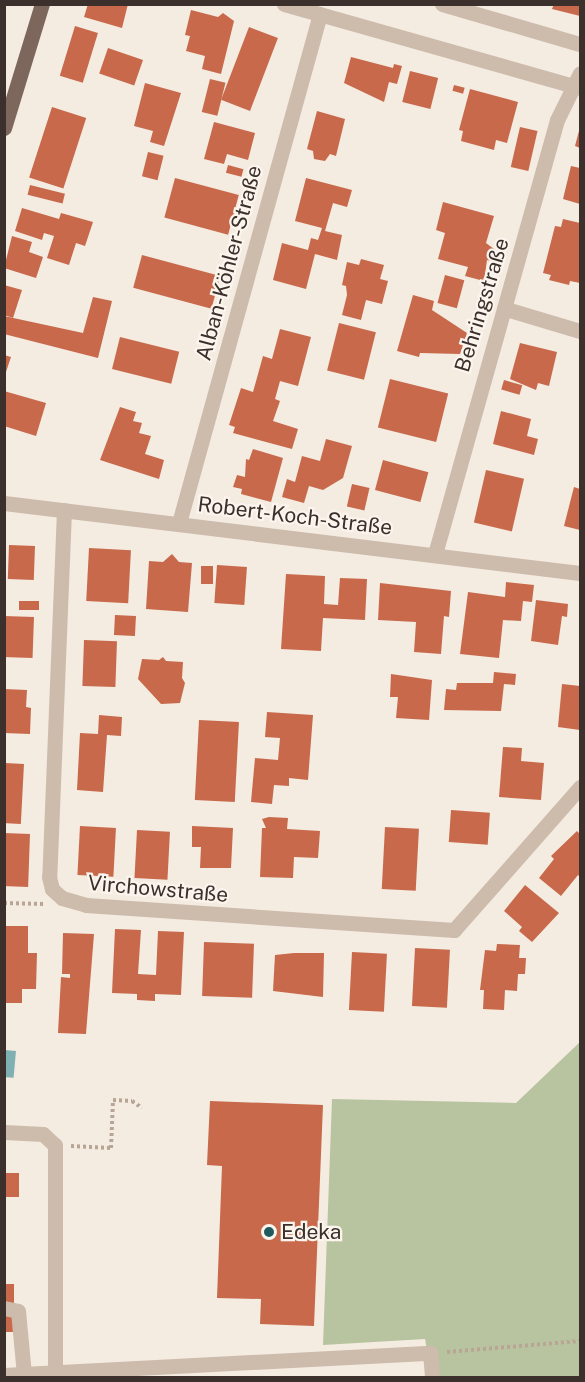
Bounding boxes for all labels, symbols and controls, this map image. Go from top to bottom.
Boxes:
street label: Alban-Köhler-Straße [191,163,267,363]
street label: Behringstraße [450,235,514,375]
street label: Robert-Koch-Straße [196,492,394,540]
street label: Virchowstraße [87,870,229,908]
place label: Edeka [281,1219,341,1245]
marker: Edeka [262,1225,276,1239]

